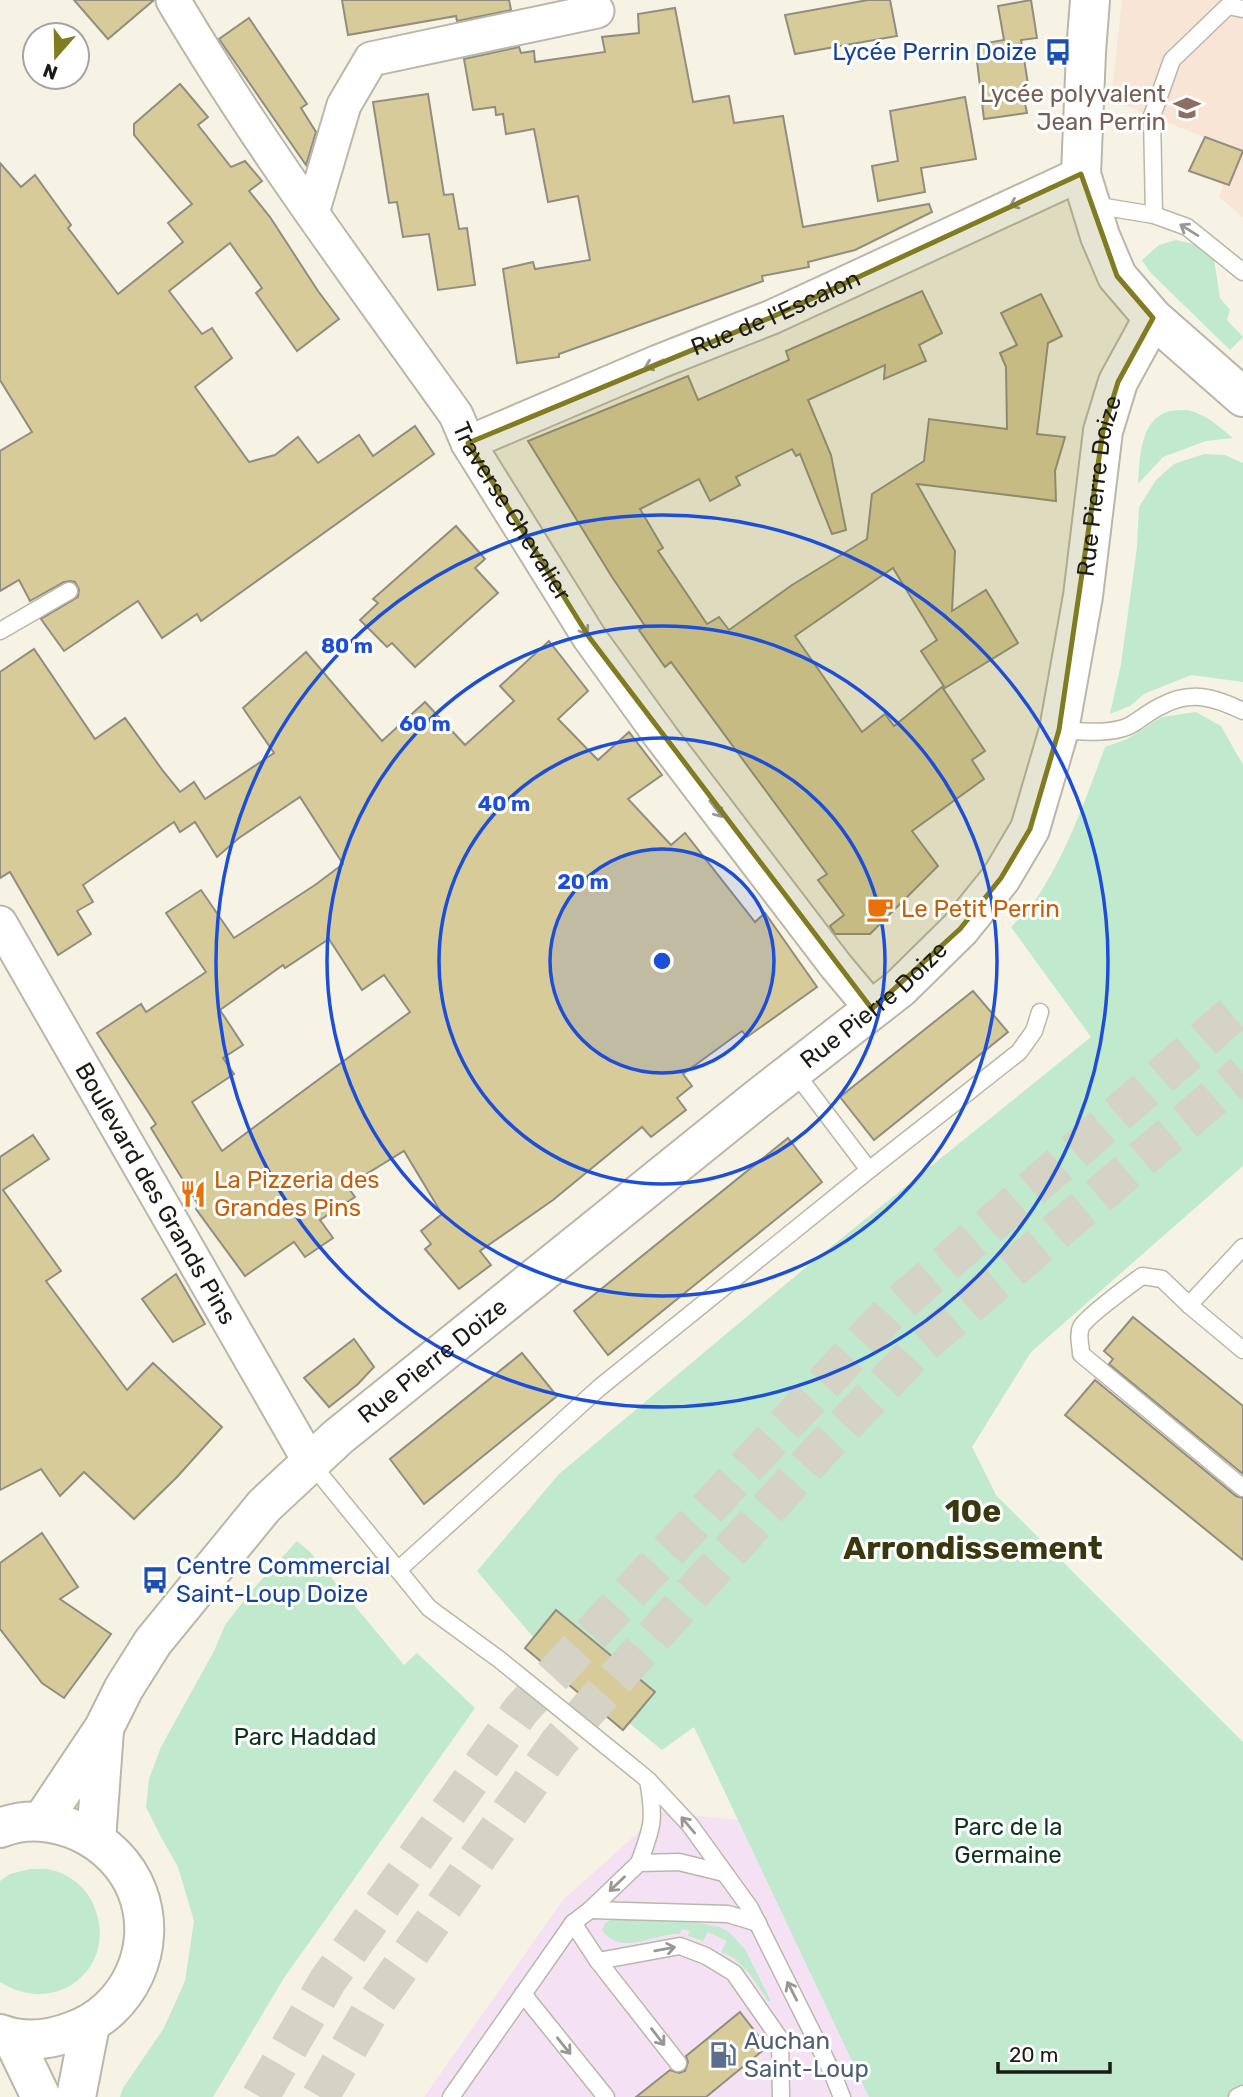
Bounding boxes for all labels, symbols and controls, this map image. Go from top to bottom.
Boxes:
north arrow [21,21,91,91]
bus stop icon: Lycée Perrin Doize [1043,37,1073,67]
place label: Lycée Perrin Doize [832,38,1037,66]
text: N [40,58,61,85]
place label: Lycée polyvalent Jean Perrin [980,80,1166,136]
school or university icon: Lycée polyvalent Jean Perrin [1172,93,1202,123]
one-way arrow [1009,196,1030,209]
one-way arrow [1180,223,1199,238]
street label: Rue de l'Escalon [687,264,865,362]
one-way arrow [644,358,666,371]
street label: Rue Pierre Doize [1071,392,1127,578]
street label: Traverse Chevalier [447,418,577,606]
one-way arrow [575,615,589,635]
text: 80 m [321,633,373,658]
text: 60 m [399,711,451,736]
text: 40 m [478,791,530,816]
one-way arrow [709,799,724,818]
text: 20 m [557,869,609,894]
cafe icon: Le Petit Perrin [865,894,895,924]
place label: Le Petit Perrin [901,895,1060,923]
street label: Rue Pierre Doize [795,935,953,1074]
centre of rings [650,949,674,973]
street label: Boulevard des Grands Pins [69,1057,242,1329]
place label: La Pizzeria des Grandes Pins [214,1166,380,1222]
restaurant icon: La Pizzeria des Grandes Pins [178,1179,208,1209]
street label: Rue Pierre Doize [352,1292,513,1429]
district label: 10e Arrondissement [843,1492,1103,1567]
place label: Centre Commercial Saint-Loup Doize [176,1552,390,1608]
bus stop icon: Centre Commercial Saint-Loup Doize [140,1565,170,1595]
park label: Parc Haddad [234,1723,376,1751]
park label: Parc de la Germaine [953,1813,1063,1869]
one-way arrow [681,1816,696,1834]
one-way arrow [609,1875,626,1892]
one-way arrow [653,1942,676,1955]
one-way arrow [784,1981,798,2002]
one-way arrow [650,2027,665,2046]
place label: Auchan Saint-Loup [744,2027,869,2083]
scale bar [998,2030,1110,2074]
one-way arrow [557,2036,572,2054]
fuel station icon: Auchan Saint-Loup [708,2040,738,2070]
text: 20 m [1009,2042,1058,2067]

